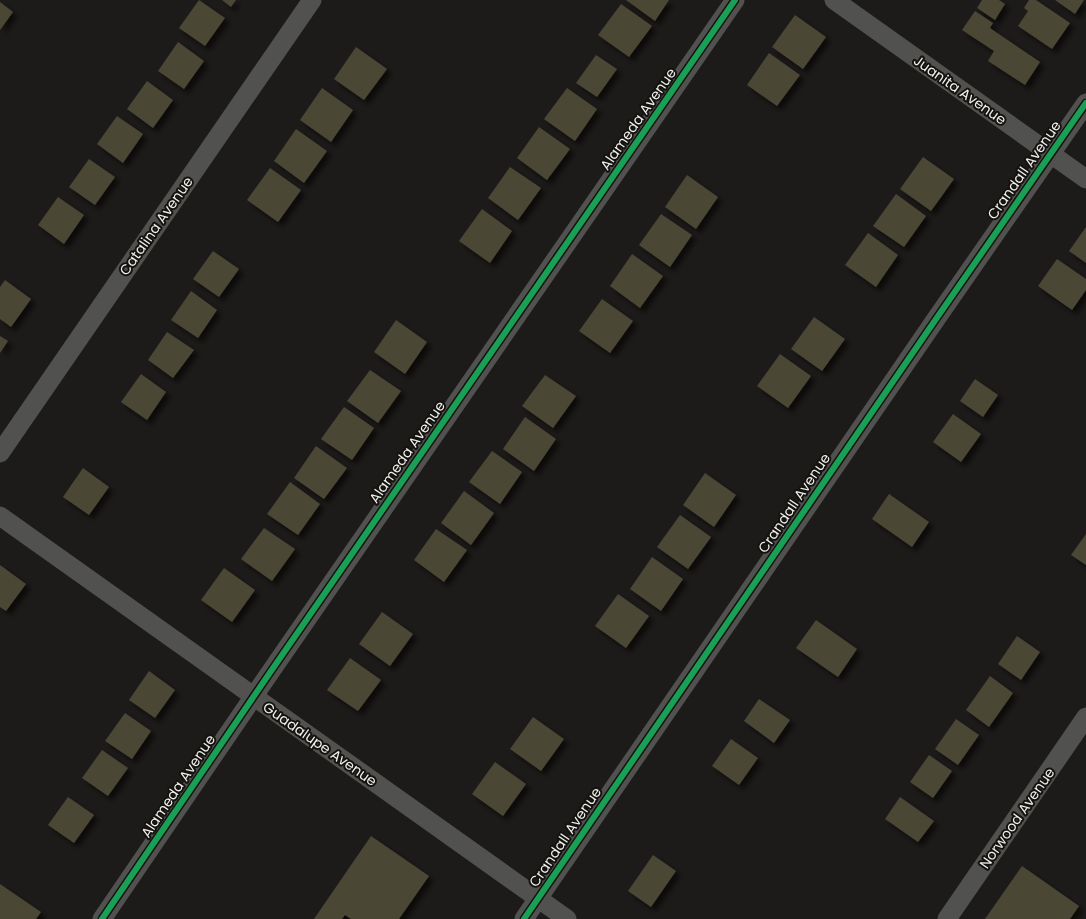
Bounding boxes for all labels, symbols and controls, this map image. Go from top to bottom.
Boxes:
street label: Juanita Avenue [910,51,1011,130]
street label: Alameda Avenue [595,64,681,174]
street label: Crandall Avenue [982,116,1066,223]
street label: Catalina Avenue [114,172,198,279]
street label: Alameda Avenue [364,397,450,507]
street label: Crandall Avenue [753,449,835,557]
street label: Guadalupe Avenue [259,697,381,791]
street label: Alameda Avenue [136,730,220,842]
street label: Norwood Avenue [975,763,1060,873]
street label: Crandall Avenue [524,783,606,891]

